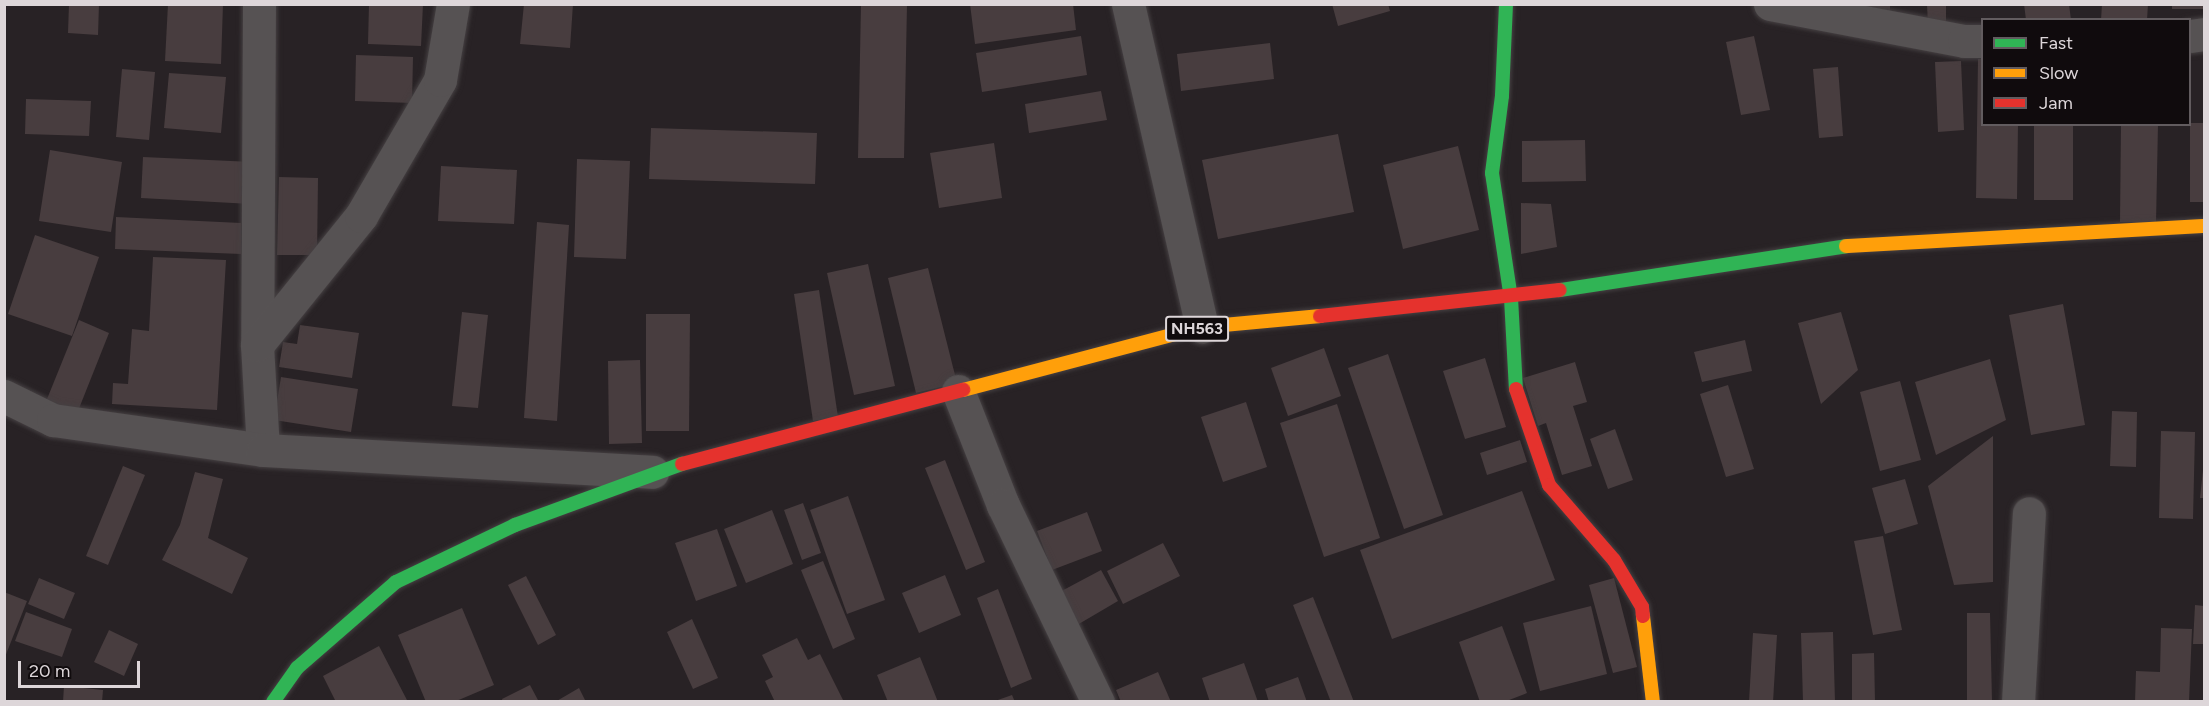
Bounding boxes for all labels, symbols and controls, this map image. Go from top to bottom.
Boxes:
legend [1981,18,2191,126]
text: Fast [2039,32,2073,54]
text: Slow [2039,62,2078,84]
text: Jam [2039,92,2073,114]
road number: NH563 [1164,316,1230,342]
scale bar [21,649,142,687]
text: 20 m [29,660,70,682]

